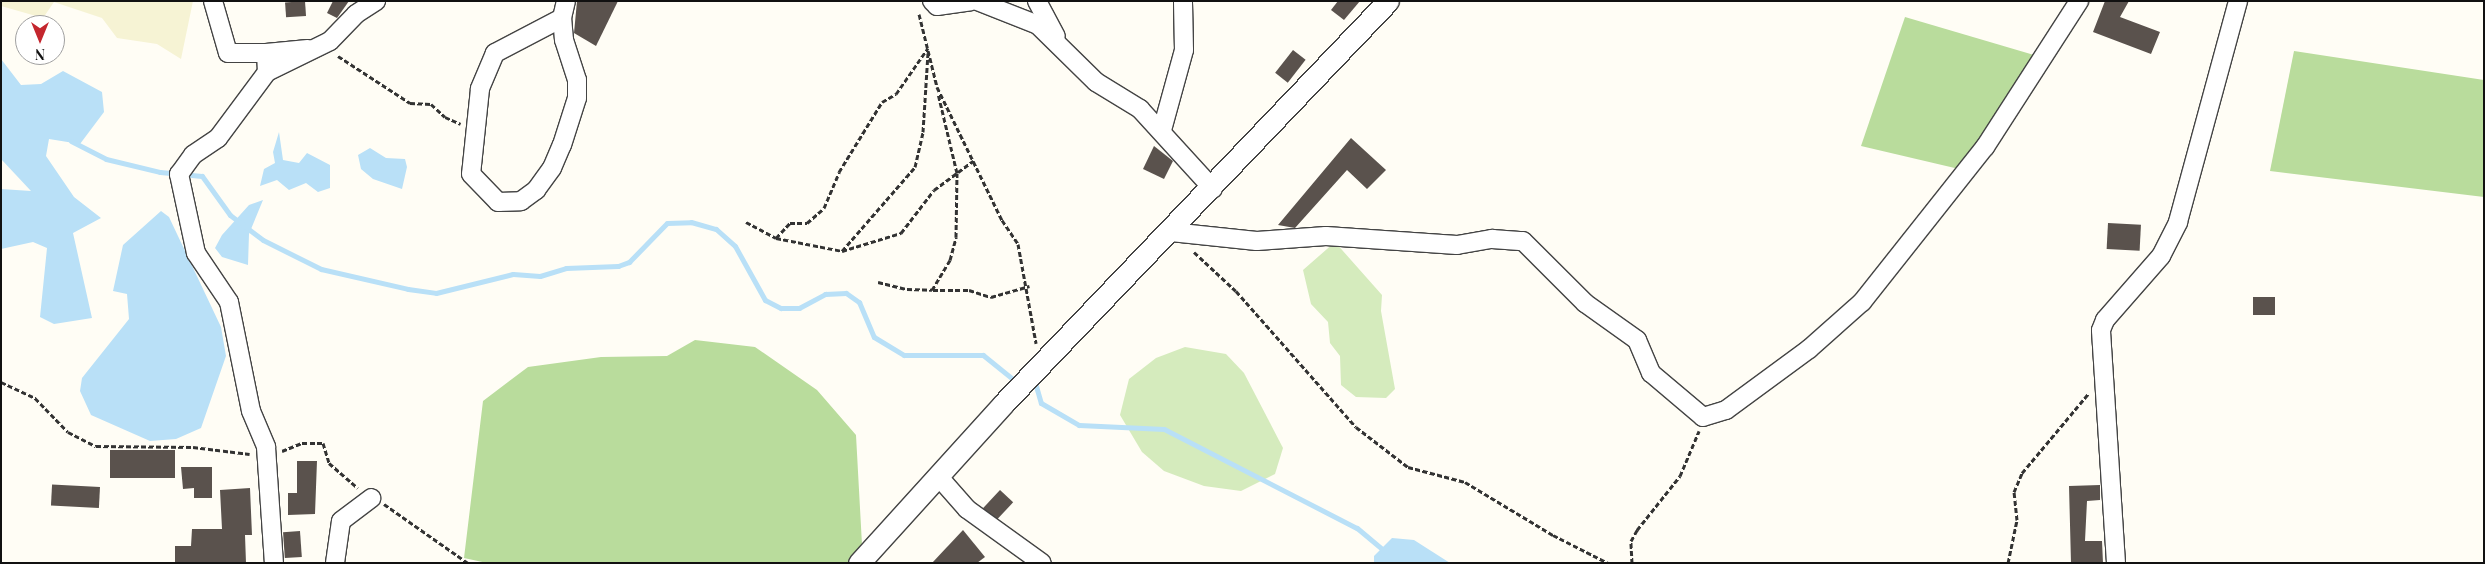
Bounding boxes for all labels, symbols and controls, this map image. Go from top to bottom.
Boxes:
north arrow [15,15,65,65]
text: N [35,45,45,64]

